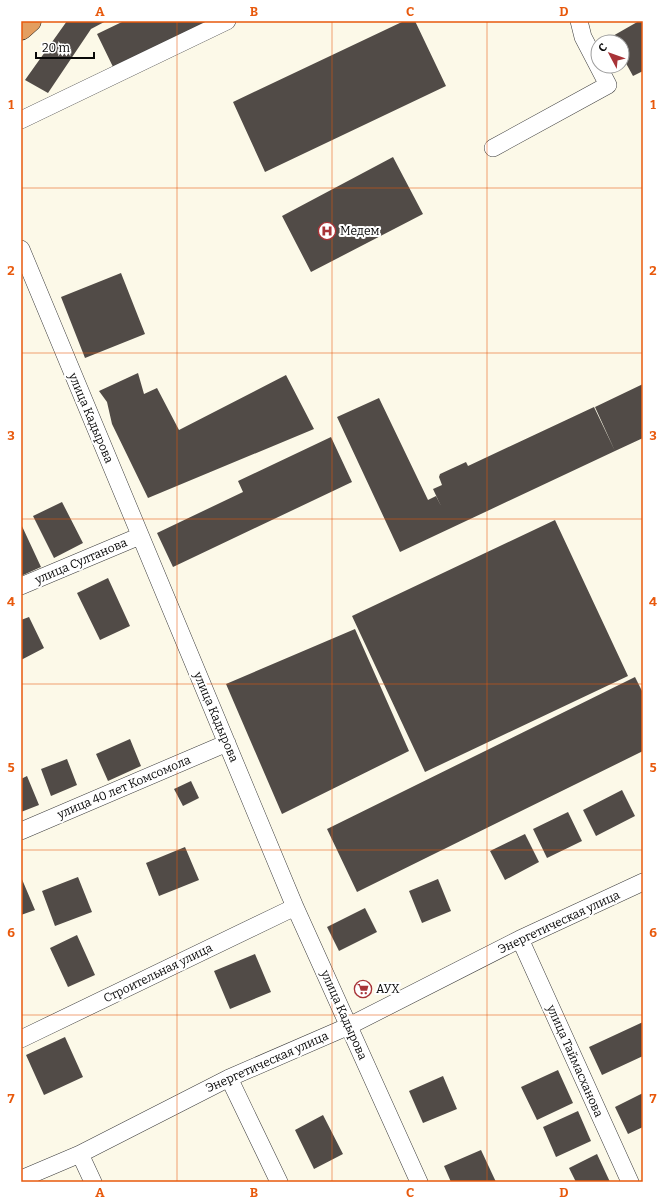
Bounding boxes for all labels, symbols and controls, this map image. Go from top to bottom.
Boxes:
text: A [95,4,105,19]
text: B [250,4,258,19]
text: C [406,4,414,19]
text: D [559,4,569,19]
scale bar [36,34,94,60]
north arrow [590,34,630,74]
text: 20 m [42,41,71,55]
text: С [596,41,610,55]
text: 1 [8,97,14,112]
text: 1 [650,97,656,112]
hospital icon: Медем [317,221,337,241]
place label: Медем [340,224,380,238]
text: 2 [7,263,15,278]
text: 2 [649,263,657,278]
street label: улица Кадырова [65,370,116,466]
text: 3 [7,428,15,443]
text: 3 [649,428,657,443]
street label: улица Султанова [32,535,130,587]
text: 4 [7,594,15,609]
text: 4 [649,594,657,609]
street label: улица Кадырова [190,669,241,765]
street label: улица 40 лет Комсомола [54,752,193,822]
text: 5 [7,760,15,775]
text: 5 [649,760,657,775]
street label: Энергетическая улица [496,887,622,956]
text: 6 [7,925,15,940]
text: 6 [649,925,657,940]
street label: Строительная улица [101,940,215,1005]
street label: улица Кадырова [318,967,370,1062]
supermarket icon: АУХ [353,979,373,999]
place label: АУХ [376,982,400,996]
street label: улица Таймасханова [544,1002,606,1120]
street label: Энергетическая улица [204,1028,331,1095]
text: 7 [8,1091,15,1106]
text: 7 [650,1091,657,1106]
text: A [95,1185,105,1200]
text: B [250,1185,258,1200]
text: C [406,1185,414,1200]
text: D [559,1185,569,1200]

